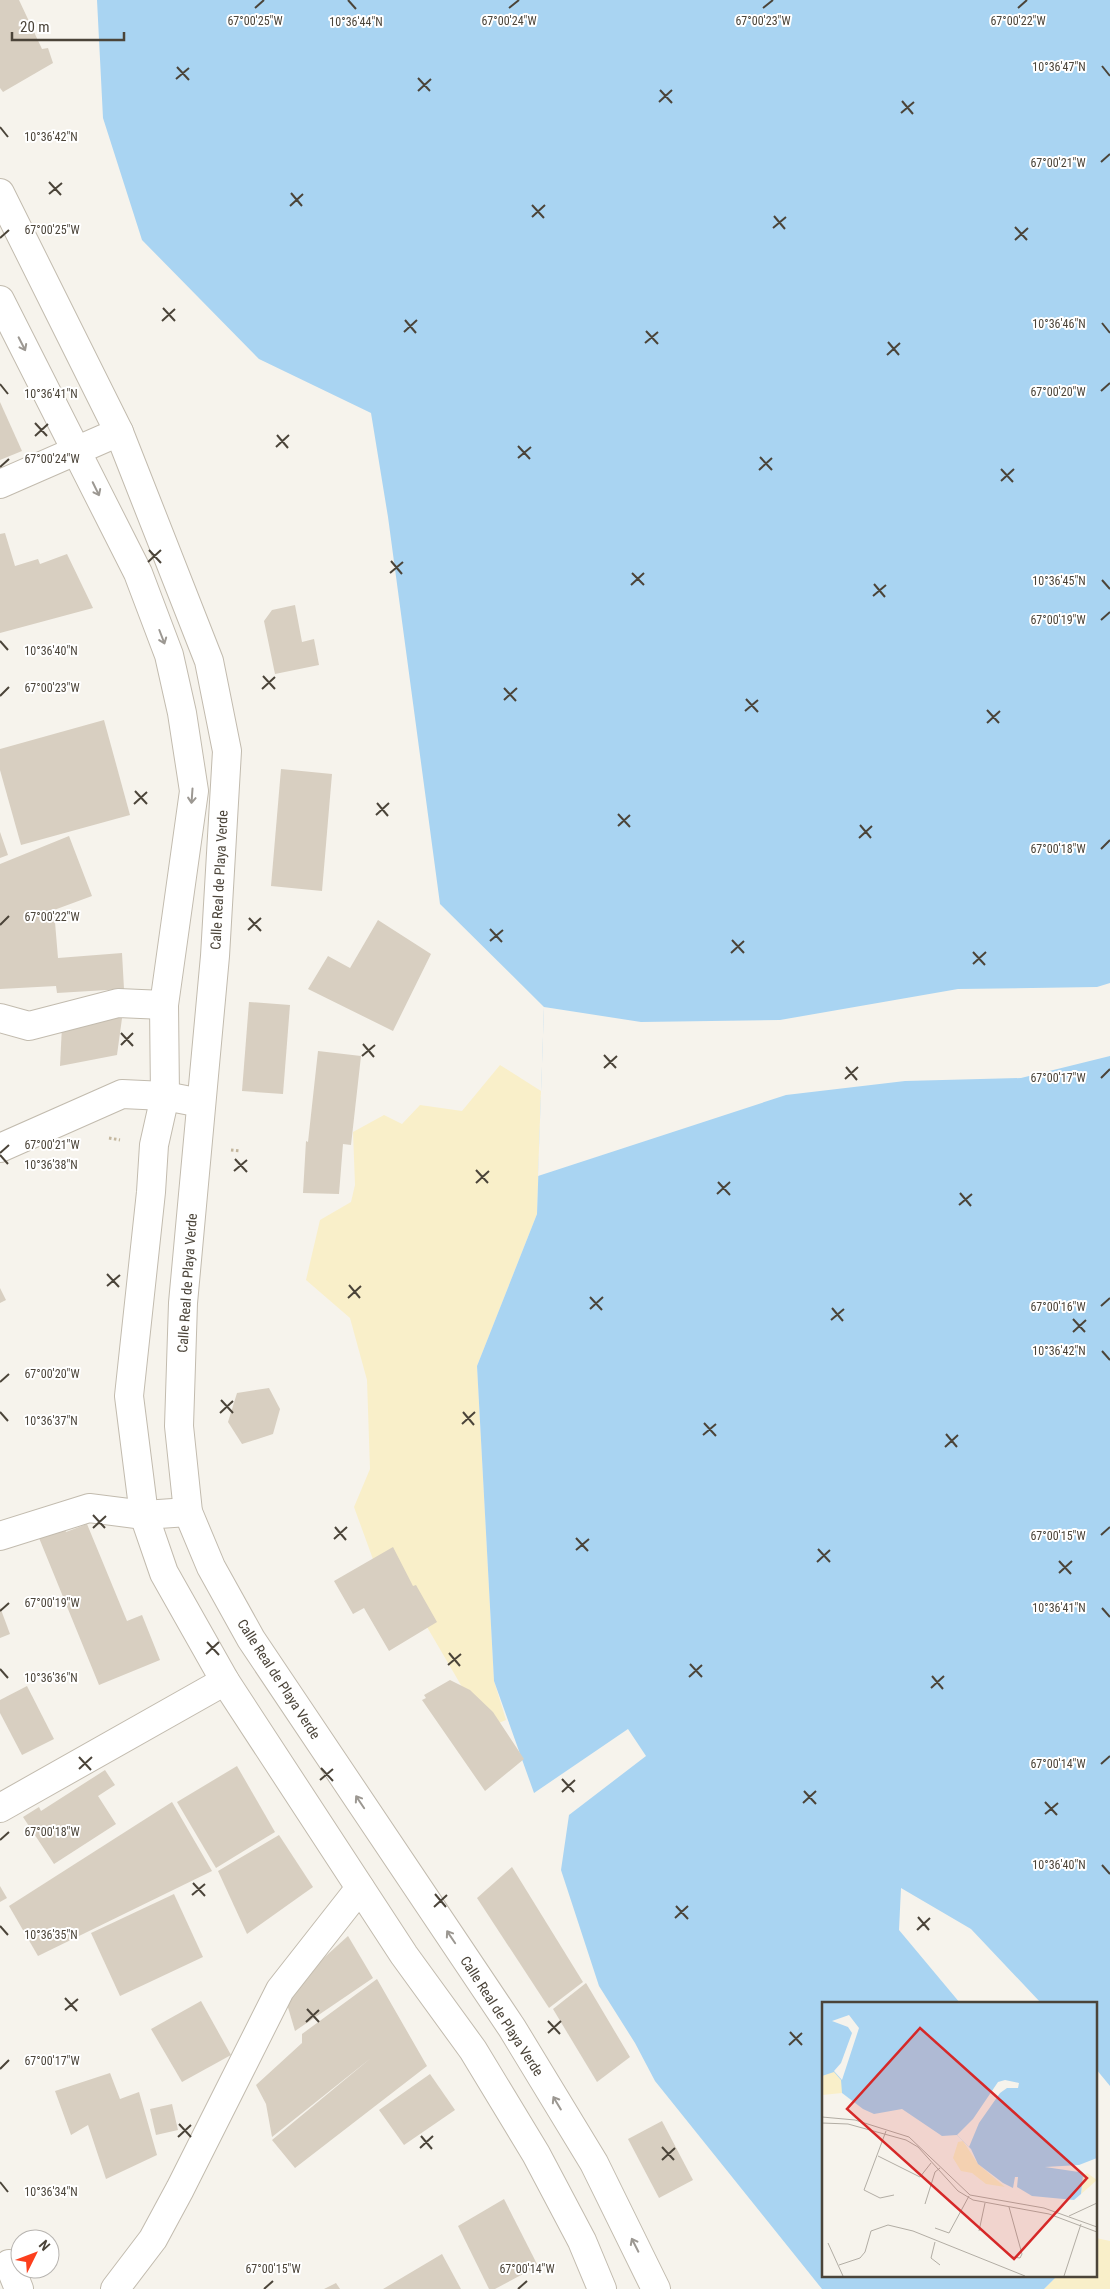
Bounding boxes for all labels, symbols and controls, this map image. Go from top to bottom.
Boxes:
scale bar [12,10,125,42]
text: 67°00'25"W [227,14,283,28]
text: 67°00'24"W [481,14,537,28]
text: 67°00'23"W [735,14,791,28]
text: 67°00'22"W [990,14,1046,28]
text: 10°36'44"N [329,15,383,29]
text: 20 m [20,18,50,36]
text: 10°36'47"N [1032,60,1086,74]
text: 10°36'42"N [24,130,78,144]
text: 67°00'21"W [1030,156,1086,170]
text: 67°00'25"W [24,223,80,237]
text: 10°36'46"N [1032,317,1086,331]
one-way arrow [18,336,27,351]
text: 67°00'20"W [1030,385,1086,399]
text: 10°36'41"N [24,387,78,401]
text: 67°00'24"W [24,452,80,466]
one-way arrow [91,481,101,496]
text: 10°36'45"N [1032,574,1086,588]
text: 67°00'19"W [1030,613,1086,627]
one-way arrow [158,629,167,644]
text: 10°36'40"N [24,644,78,658]
text: 67°00'23"W [24,681,80,695]
one-way arrow [188,787,197,803]
street label: Calle Real de Playa Verde [207,809,231,950]
text: 67°00'18"W [1030,842,1086,856]
text: 67°00'22"W [24,910,80,924]
text: 67°00'17"W [1030,1071,1086,1085]
text: 67°00'21"W [24,1138,80,1152]
text: 10°36'38"N [24,1158,78,1172]
street label: Calle Real de Playa Verde [174,1212,200,1353]
text: 67°00'16"W [1030,1300,1086,1314]
text: 10°36'42"N [1032,1344,1086,1358]
text: 67°00'20"W [24,1367,80,1381]
text: 10°36'37"N [24,1414,78,1428]
text: 67°00'15"W [1030,1529,1086,1543]
text: 67°00'19"W [24,1596,80,1610]
text: 10°36'41"N [1032,1601,1086,1615]
street label: Calle Real de Playa Verde [234,1616,324,1742]
text: 10°36'36"N [24,1671,78,1685]
text: 67°00'14"W [1030,1757,1086,1771]
one-way arrow [355,1795,365,1809]
text: 67°00'18"W [24,1825,80,1839]
text: 10°36'40"N [1032,1858,1086,1872]
text: 10°36'35"N [24,1928,78,1942]
one-way arrow [445,1930,455,1944]
street label: Calle Real de Playa Verde [457,1953,547,2079]
inset map [822,2002,1098,2276]
text: 67°00'17"W [24,2054,80,2068]
one-way arrow [552,2096,562,2110]
text: 10°36'34"N [24,2185,78,2199]
north arrow [10,2229,60,2279]
text: N [36,2237,53,2254]
one-way arrow [630,2238,640,2253]
text: 67°00'15"W [245,2262,301,2276]
text: 67°00'14"W [499,2262,555,2276]

